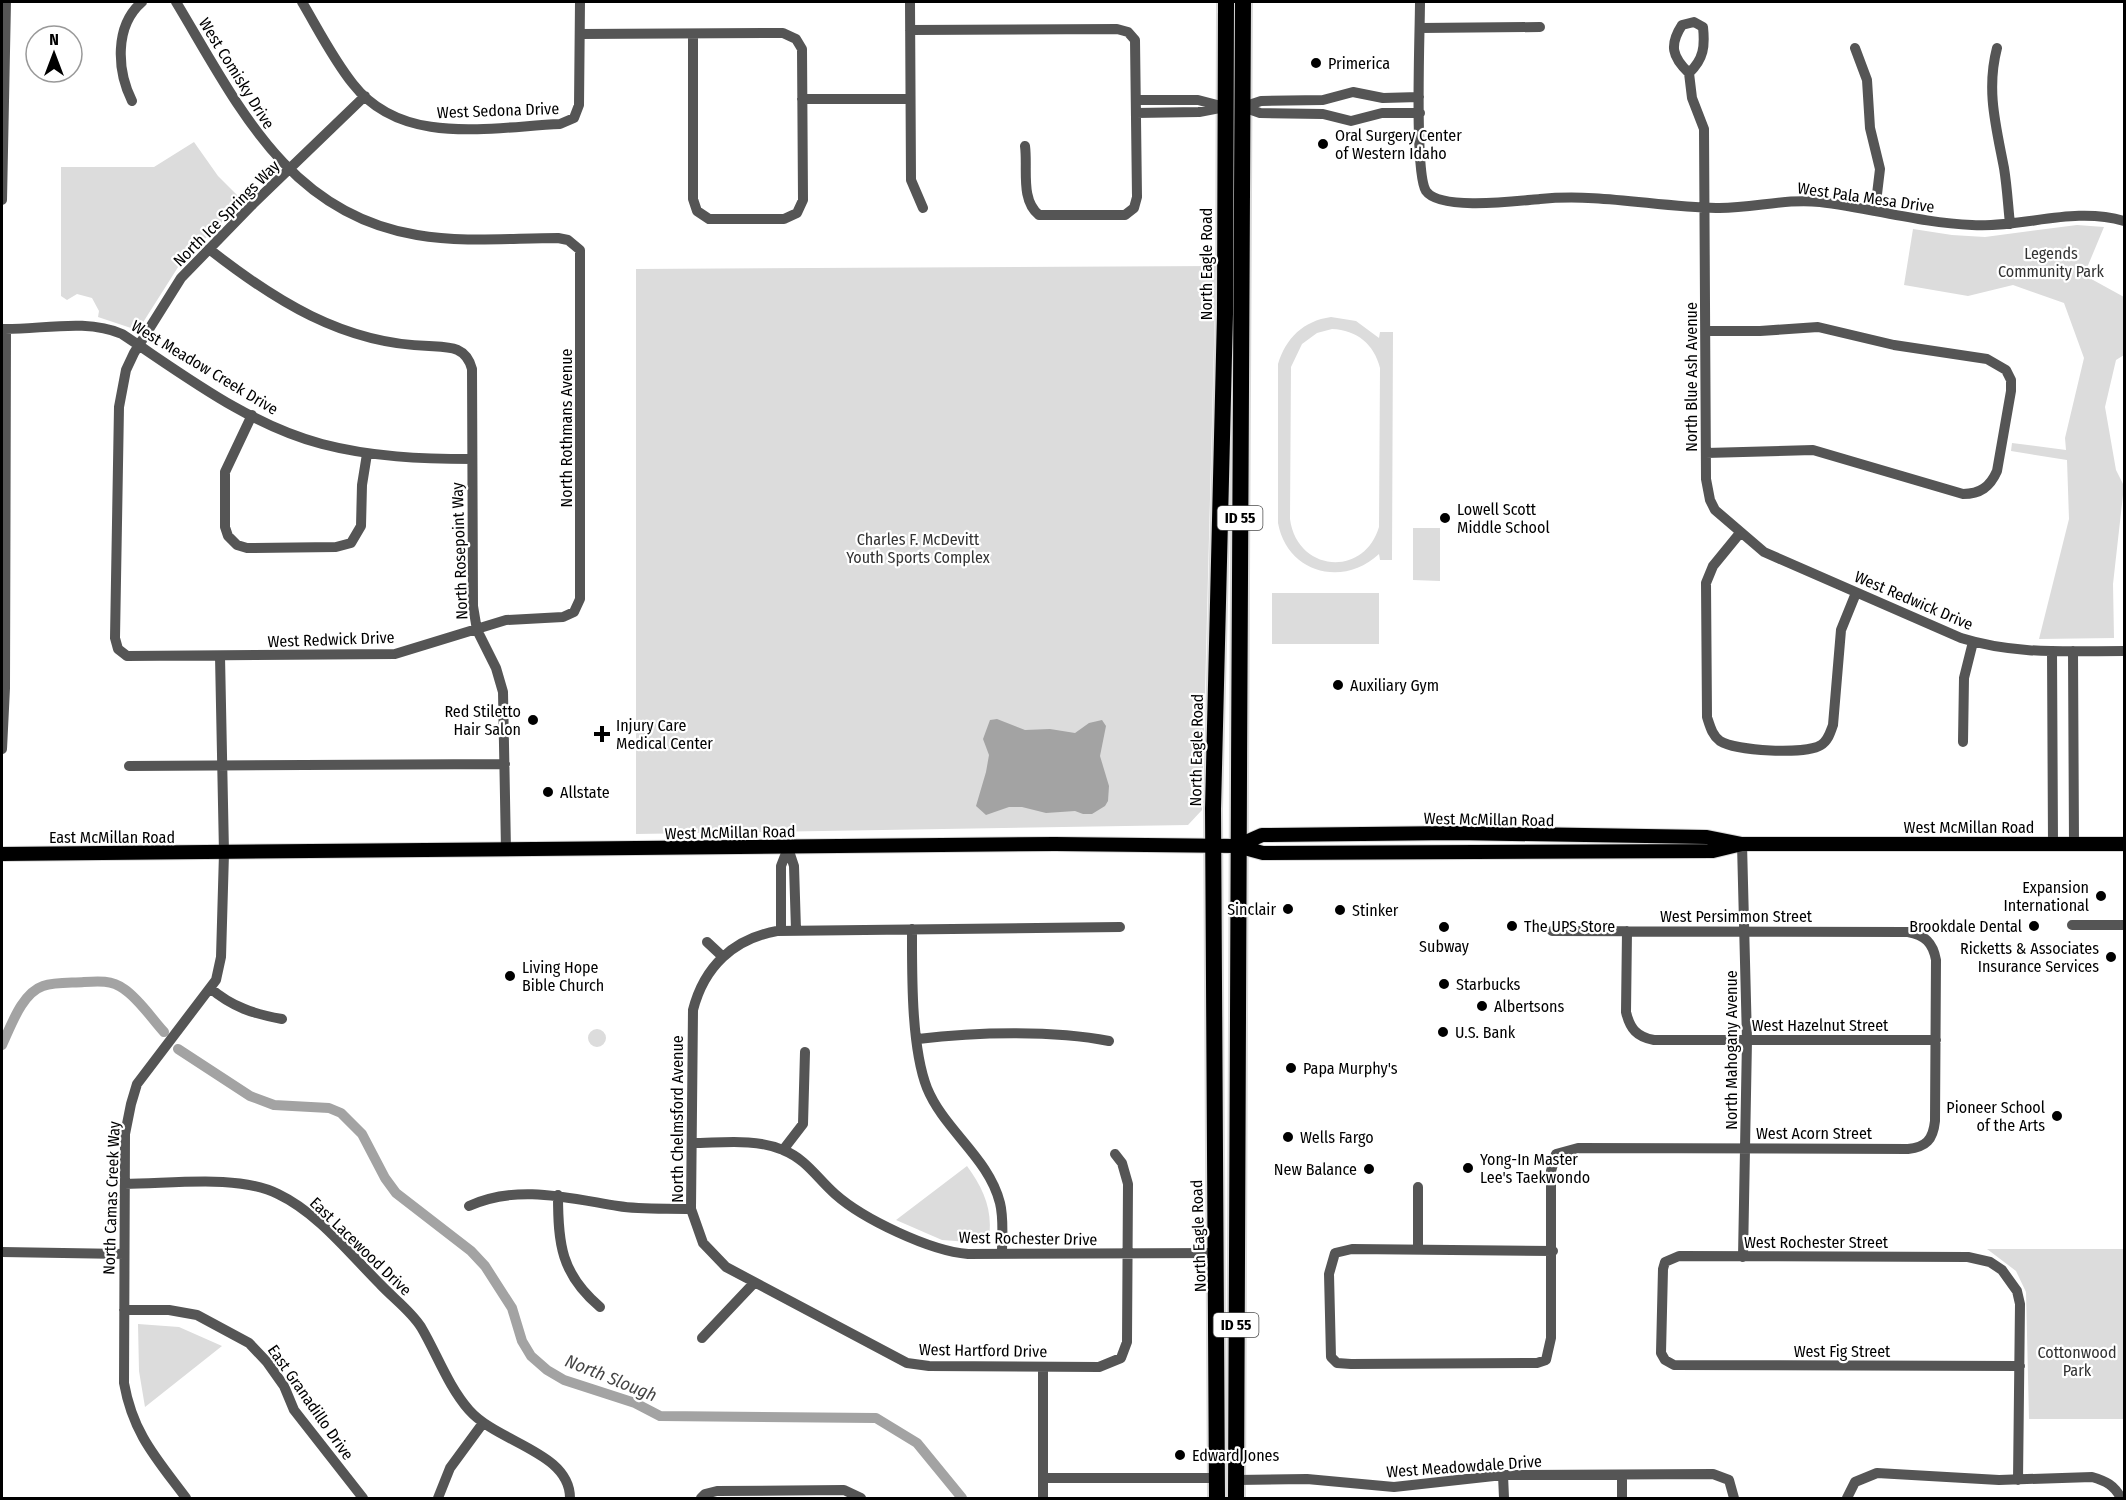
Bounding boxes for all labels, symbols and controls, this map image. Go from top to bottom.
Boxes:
street label: West Comisky Drive [195,14,278,132]
north arrow [24,24,84,84]
text: N [49,30,59,49]
place label: Primerica [1328,54,1390,73]
marker: Primerica [1309,56,1323,70]
street label: West Sedona Drive [437,99,560,122]
place label: Oral Surgery Center of Western Idaho [1335,126,1462,163]
marker: Oral Surgery Center of Western Idaho [1316,137,1330,151]
street label: North Ice Springs Way [169,156,284,270]
street label: West Pala Mesa Drive [1796,178,1936,217]
street label: North Eagle Road [1197,208,1216,320]
park label: Legends Community Park [1998,244,2105,281]
street label: North Blue Ash Avenue [1682,302,1701,452]
street label: West Meadow Creek Drive [128,316,282,419]
street label: North Rothmans Avenue [557,348,576,507]
street label: North Rosepoint Way [448,481,471,620]
place label: Lowell Scott Middle School [1457,500,1550,537]
road number: ID 55 [1218,506,1262,530]
marker: Lowell Scott Middle School [1438,511,1452,525]
park label: Charles F. McDevitt Youth Sports Complex [846,530,990,567]
street label: West Redwick Drive [1852,567,1976,634]
street label: West Redwick Drive [267,628,395,651]
place label: Auxiliary Gym [1350,676,1439,695]
marker: Auxiliary Gym [1331,678,1345,692]
street label: North Eagle Road [1186,694,1207,806]
place label: Red Stiletto Hair Salon [444,702,521,739]
marker: Red Stiletto Hair Salon [526,713,540,727]
place label: Injury Care Medical Center [616,716,713,753]
marker: Injury Care Medical Center [593,725,611,743]
place label: Allstate [560,783,610,802]
marker: Allstate [541,785,555,799]
street label: West McMillan Road [1423,809,1555,830]
street label: West McMillan Road [1904,818,2034,837]
street label: West McMillan Road [664,822,796,843]
street label: East McMillan Road [49,828,175,847]
place label: Expansion International [2004,878,2089,915]
marker: Expansion International [2094,889,2108,903]
place label: Sinclair [1227,900,1276,919]
place label: Stinker [1352,901,1399,920]
marker: Sinclair [1281,902,1295,916]
marker: Stinker [1333,903,1347,917]
street label: West Persimmon Street [1660,907,1813,926]
place label: The UPS Store [1524,917,1615,936]
place label: Brookdale Dental [1909,917,2022,936]
marker: The UPS Store [1505,919,1519,933]
marker: Brookdale Dental [2027,919,2041,933]
marker: Subway [1437,920,1451,934]
place label: Subway [1419,937,1470,956]
place label: Ricketts & Associates Insurance Services [1960,939,2099,976]
marker: Ricketts & Associates Insurance Services [2104,950,2118,964]
place label: Living Hope Bible Church [522,958,604,995]
marker: Living Hope Bible Church [503,969,517,983]
street label: North Mahogany Avenue [1722,970,1741,1130]
place label: Starbucks [1456,975,1521,994]
marker: Starbucks [1437,977,1451,991]
place label: Albertsons [1494,997,1565,1016]
marker: Albertsons [1475,999,1489,1013]
street label: West Hazelnut Street [1752,1016,1889,1035]
place label: U.S. Bank [1455,1023,1516,1042]
marker: U.S. Bank [1436,1025,1450,1039]
street label: North Chelmsford Avenue [668,1035,687,1203]
place label: Papa Murphy's [1303,1059,1398,1078]
marker: Papa Murphy's [1284,1061,1298,1075]
place label: Pioneer School of the Arts [1946,1098,2045,1135]
marker: Pioneer School of the Arts [2050,1109,2064,1123]
street label: North Camas Creek Way [99,1120,124,1275]
street label: West Acorn Street [1756,1124,1873,1143]
place label: Wells Fargo [1300,1128,1374,1147]
marker: Wells Fargo [1281,1130,1295,1144]
place label: Yong-In Master Lee's Taekwondo [1480,1150,1590,1187]
place label: New Balance [1274,1160,1357,1179]
marker: Yong-In Master Lee's Taekwondo [1461,1161,1475,1175]
marker: New Balance [1362,1162,1376,1176]
street label: North Eagle Road [1187,1179,1210,1293]
street label: East Lacewood Drive [306,1193,415,1300]
street label: West Rochester Drive [959,1228,1098,1249]
street label: West Rochester Street [1744,1233,1889,1252]
road number: ID 55 [1214,1313,1258,1337]
street label: West Hartford Drive [919,1340,1047,1361]
street label: East Granadillo Drive [264,1341,358,1464]
street label: West Fig Street [1794,1342,1891,1361]
park label: Cottonwood Park [2037,1343,2117,1380]
water label: North Slough [562,1350,660,1406]
place label: Edward Jones [1192,1446,1279,1465]
marker: Edward Jones [1173,1448,1187,1462]
street label: West Meadowdale Drive [1386,1452,1543,1481]

